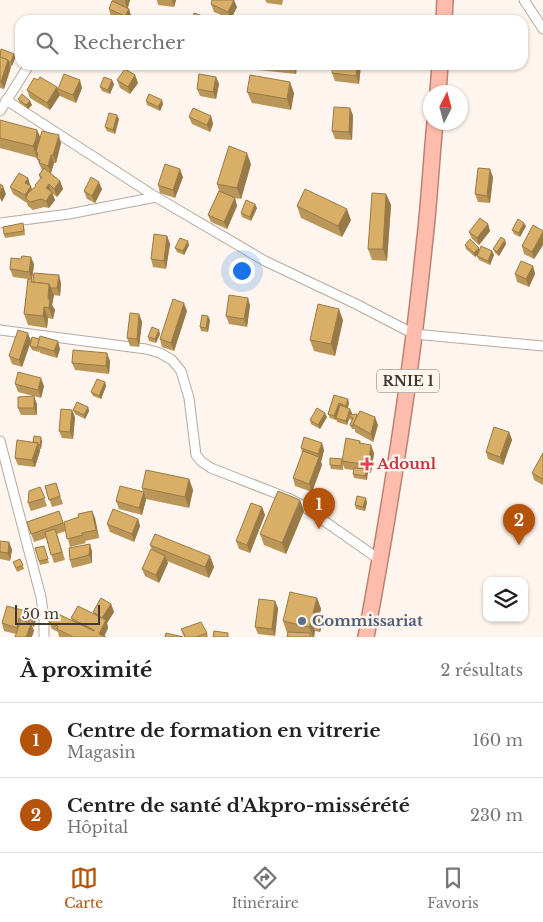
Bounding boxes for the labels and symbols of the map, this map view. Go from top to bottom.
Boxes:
north arrow [423,85,468,130]
your location [229,258,255,284]
road number: RNIE 1 [377,370,439,392]
place label: Adounl [376,454,437,473]
marker: Adounl [361,458,373,470]
pin: 1 [303,488,335,529]
pin: 2 [503,504,535,545]
scale bar [15,602,100,625]
place label: Commissariat [312,611,423,630]
marker: Commissariat [296,615,308,627]

